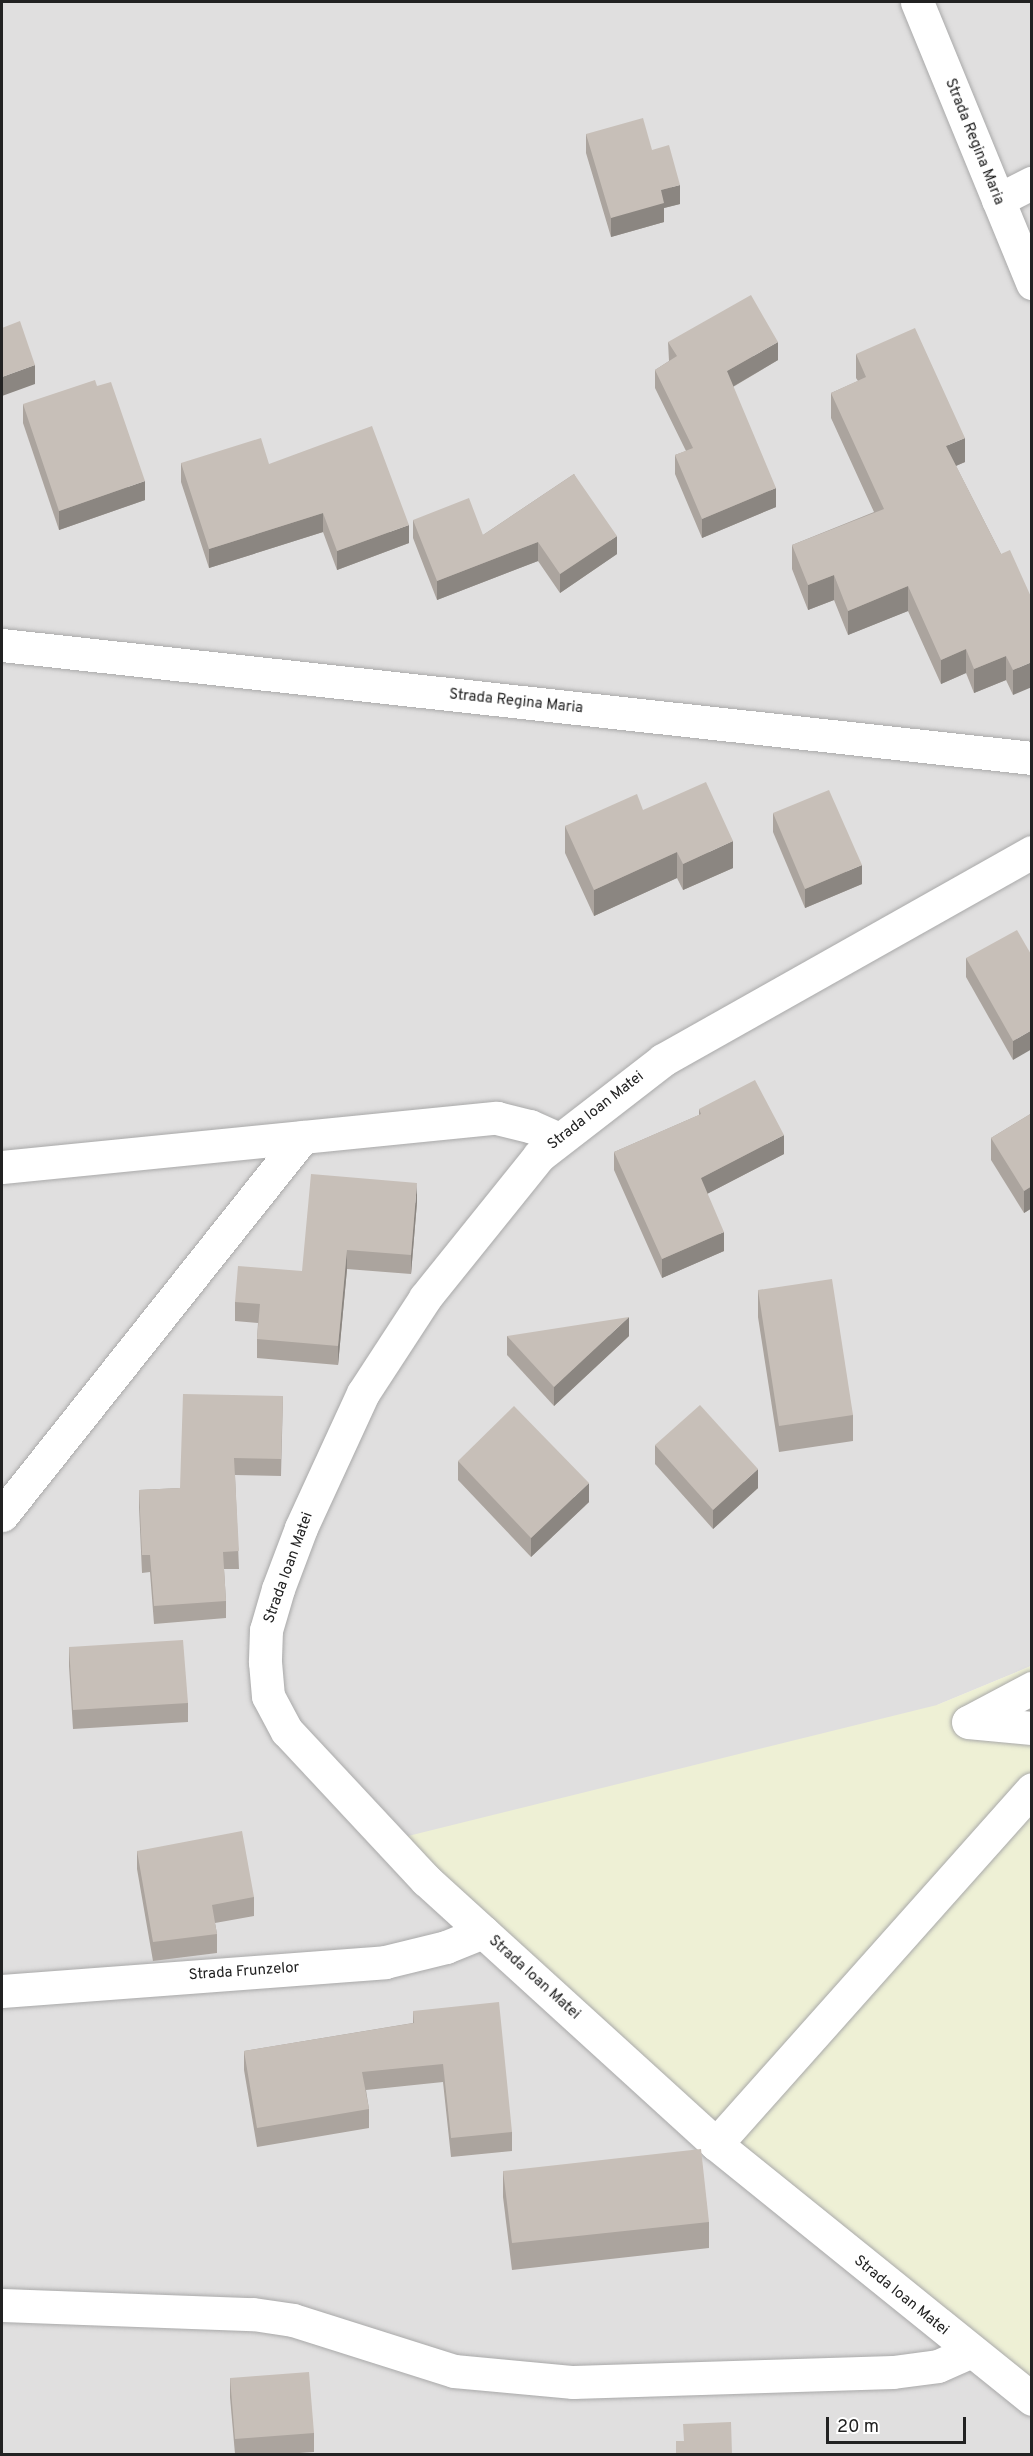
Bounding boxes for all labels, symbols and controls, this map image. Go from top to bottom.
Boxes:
street label: Strada Regina Maria [940,76,1008,208]
street label: Strada Regina Maria [448,686,584,718]
street label: Strada Ioan Matei [544,1068,648,1154]
street label: Strada Ioan Matei [261,1510,317,1626]
street label: Strada Ioan Matei [485,1932,583,2024]
street label: Strada Frunzelor [188,1959,300,1985]
street label: Strada Ioan Matei [850,2252,952,2340]
scale bar [829,2405,968,2443]
text: 20 m [837,2416,879,2439]

